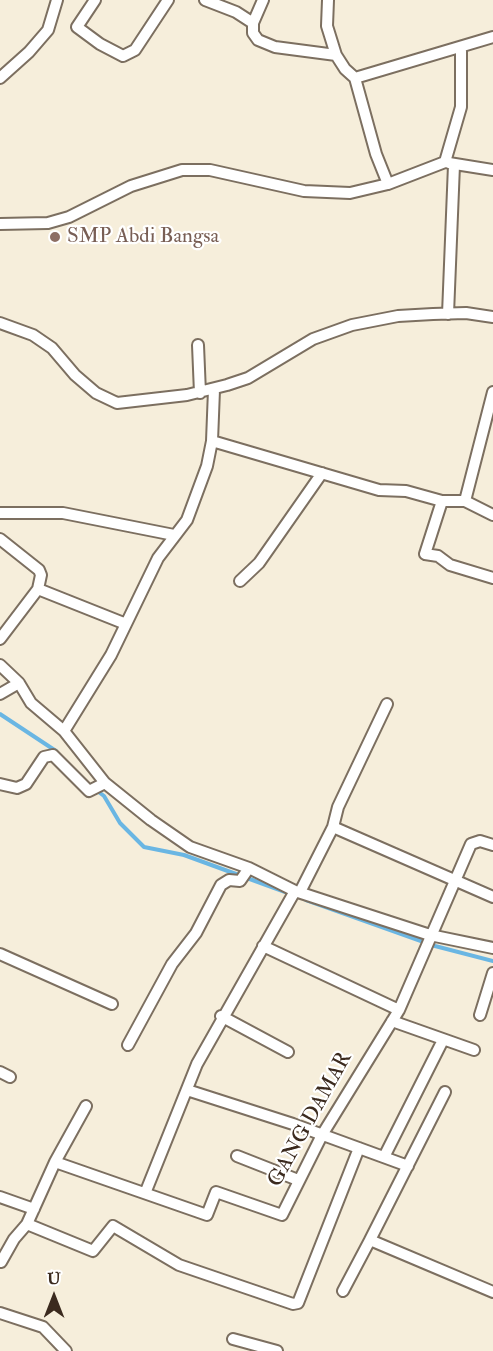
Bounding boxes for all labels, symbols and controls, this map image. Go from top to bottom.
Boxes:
place label: SMP Abdi Bangsa [67,224,219,250]
marker: SMP Abdi Bangsa [48,230,62,244]
street label: GANG DAMAR [264,1048,358,1192]
north arrow [24,1267,84,1327]
text: U [47,1269,61,1289]

